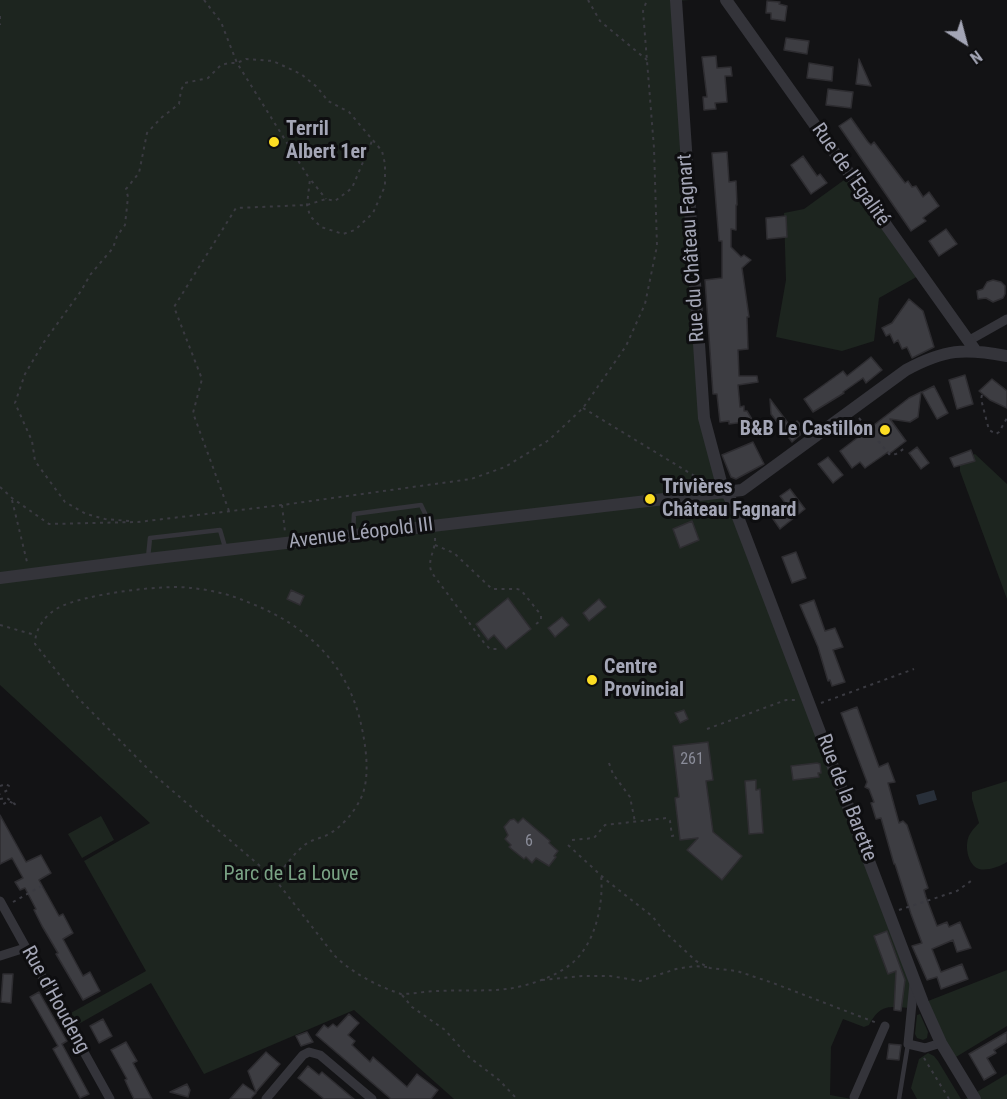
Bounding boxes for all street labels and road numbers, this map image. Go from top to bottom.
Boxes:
street label: Rue de l'Egalité [806,119,894,231]
street label: Rue du Château Fagnart [673,153,711,343]
street label: Avenue Léopold III [288,513,434,555]
street label: Rue de la Barette [811,731,881,865]
street label: Rue d'Houdeng [16,942,94,1058]

